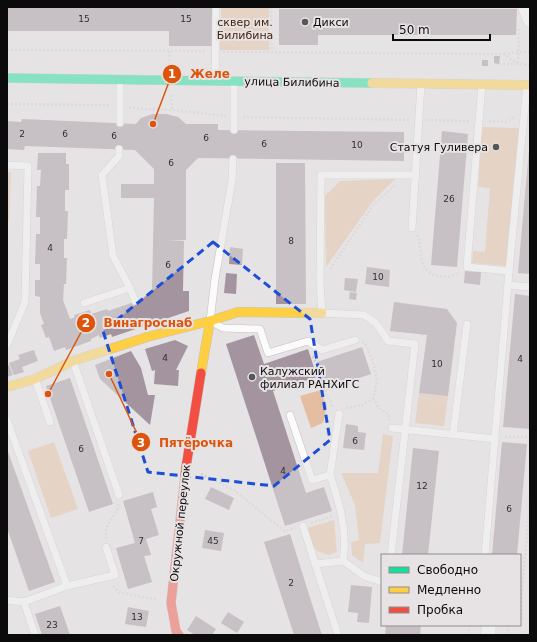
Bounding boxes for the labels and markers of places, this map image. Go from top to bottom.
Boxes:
place label: Дикси [313,16,349,29]
marker: Дикси [300,17,310,27]
callout: Желе [162,62,237,86]
place label: Статуя Гуливера [390,141,488,154]
marker: Статуя Гуливера [491,142,501,152]
callout: Винагроснаб [76,311,200,335]
place label: Калужский филиал РАНХиГС [260,365,360,391]
marker: Калужский филиал РАНХиГС [247,372,257,382]
callout: Пятёрочка [131,430,241,454]

